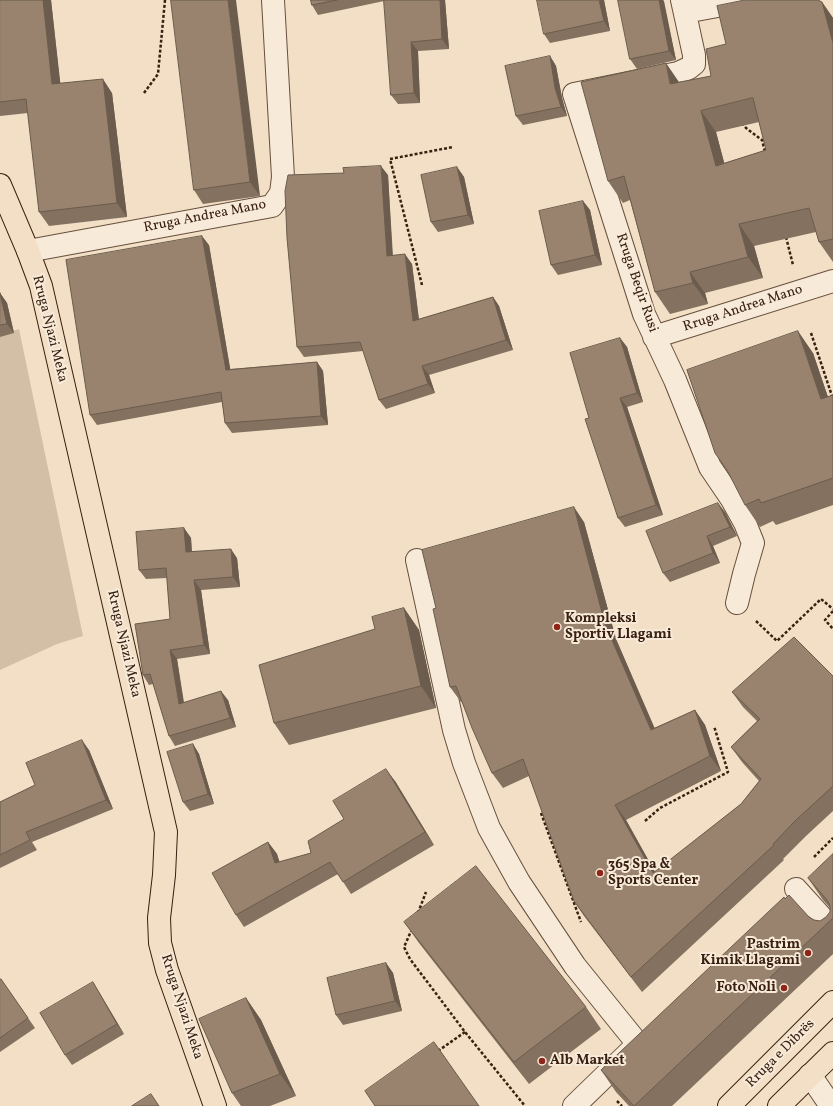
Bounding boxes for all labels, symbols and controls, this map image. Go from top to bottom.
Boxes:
street label: Rruga Andrea Mano [142,197,268,237]
street label: Rruga Beqir Rusi [611,231,661,335]
street label: Rruga Njazi Meka [28,274,70,384]
street label: Rruga Andrea Mano [681,282,805,336]
street label: Rruga Njazi Meka [102,589,144,699]
place label: Kompleksi Sportiv Llagami [565,611,672,644]
marker: Kompleksi Sportiv Llagami [552,622,562,632]
place label: 365 Spa & Sports Center [608,857,698,890]
marker: 365 Spa & Sports Center [595,868,605,878]
place label: Pastrim Kimik Llagami [701,937,800,970]
marker: Pastrim Kimik Llagami [803,948,813,958]
street label: Rruga Njazi Meka [156,952,206,1062]
place label: Foto Noli [717,980,776,996]
marker: Foto Noli [779,983,789,993]
street label: Rruga e Dibrës [743,1016,819,1092]
place label: Alb Market [550,1053,624,1069]
marker: Alb Market [537,1056,547,1066]

